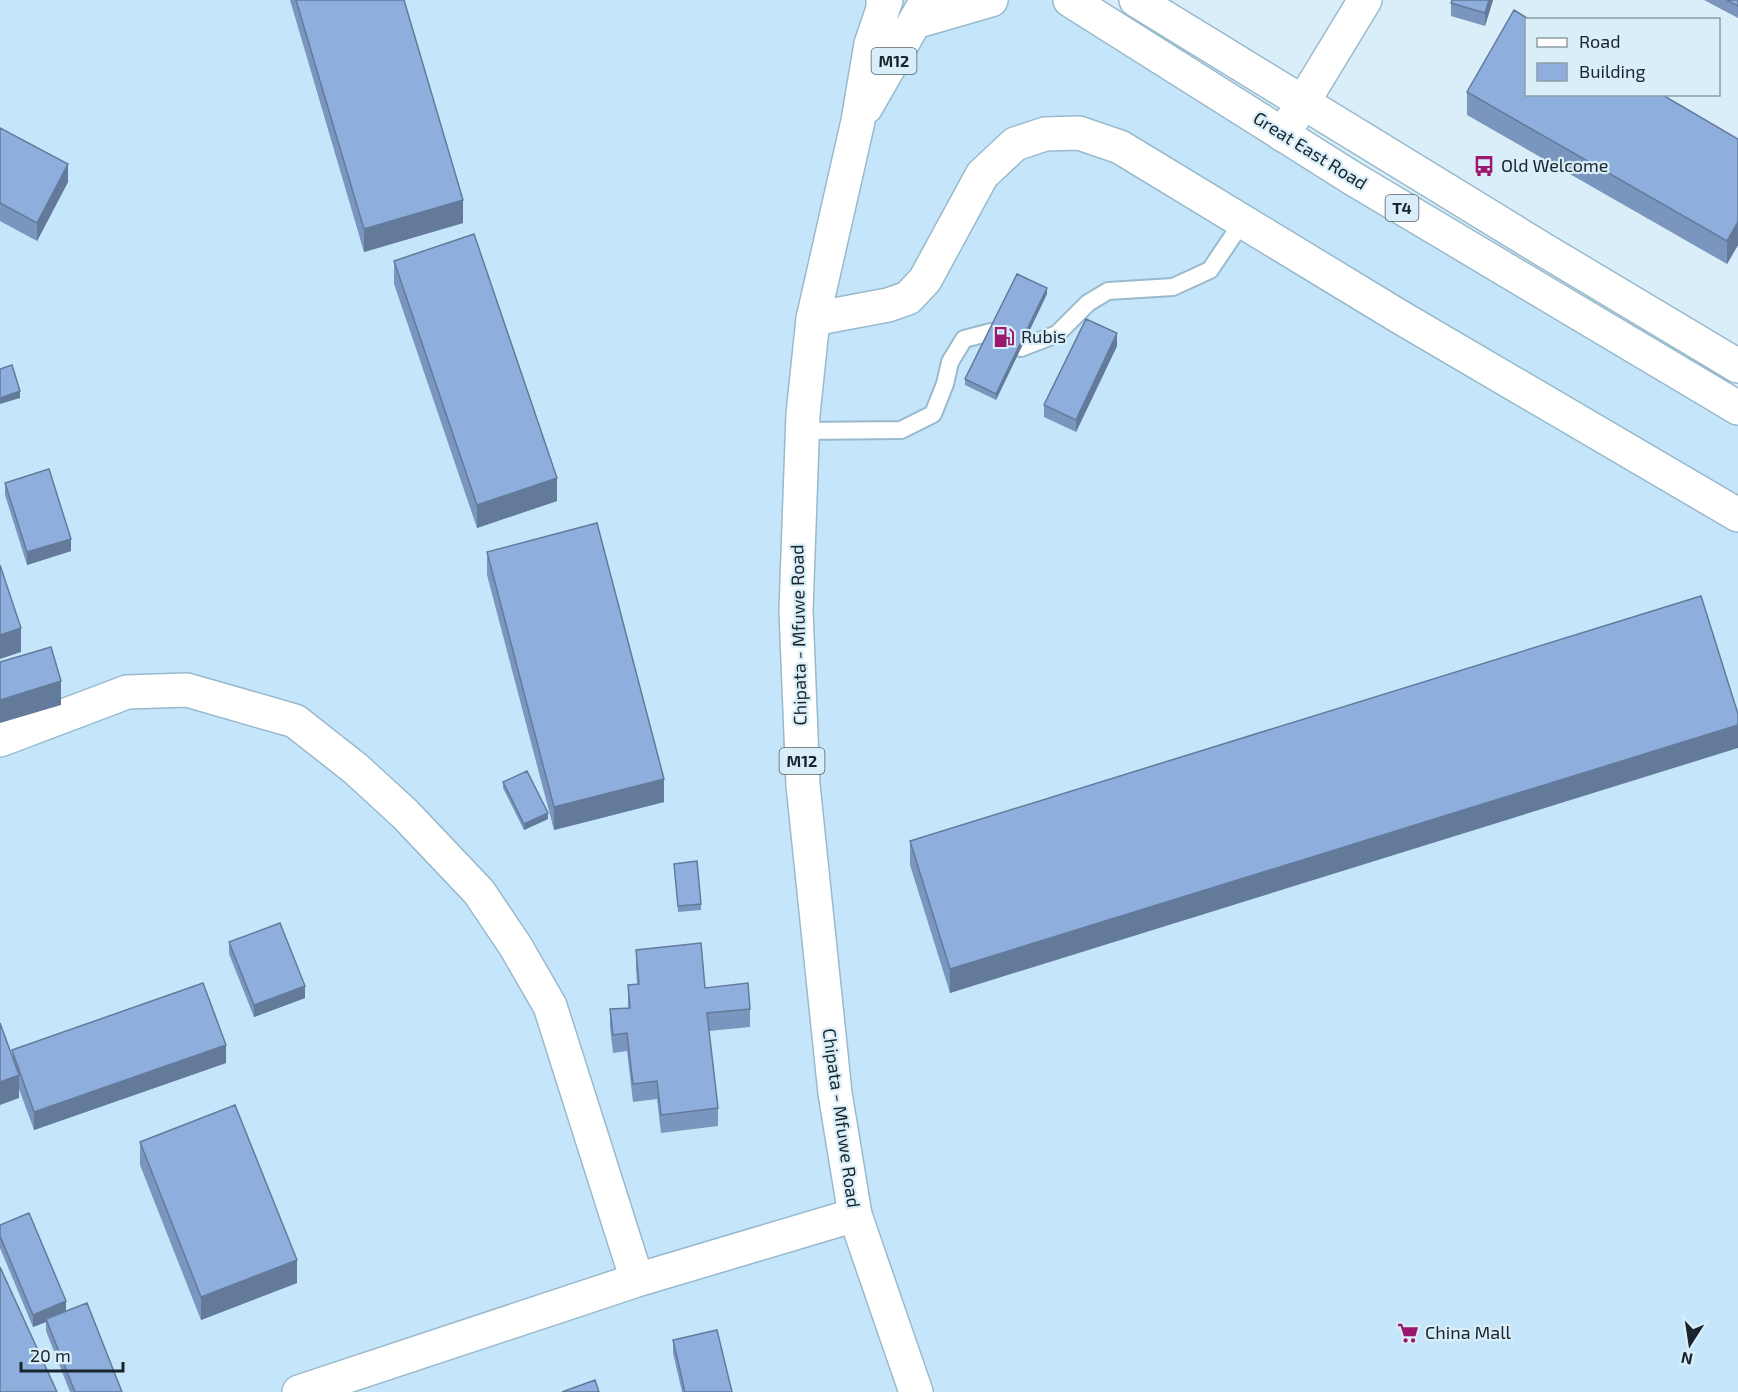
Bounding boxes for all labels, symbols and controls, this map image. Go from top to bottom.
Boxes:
legend [1525,18,1720,96]
text: Road [1579,30,1620,52]
road number: M12 [872,48,916,74]
text: Building [1579,60,1646,82]
street label: Great East Road [1250,106,1372,194]
bus stop icon: Old Welcome [1472,154,1496,178]
place label: Old Welcome [1501,154,1609,176]
road number: T4 [1386,195,1418,221]
fuel station icon: Rubis [992,325,1016,349]
place label: Rubis [1021,325,1066,347]
street label: Chipata - Mfuwe Road [785,544,811,726]
road number: M12 [780,748,824,774]
street label: Chipata - Mfuwe Road [818,1027,865,1209]
north arrow [1660,1314,1720,1374]
supermarket icon: China Mall [1396,1321,1420,1345]
place label: China Mall [1425,1321,1512,1343]
scale bar [21,1335,123,1373]
text: 20 m [30,1344,71,1366]
text: N [1679,1349,1694,1370]

